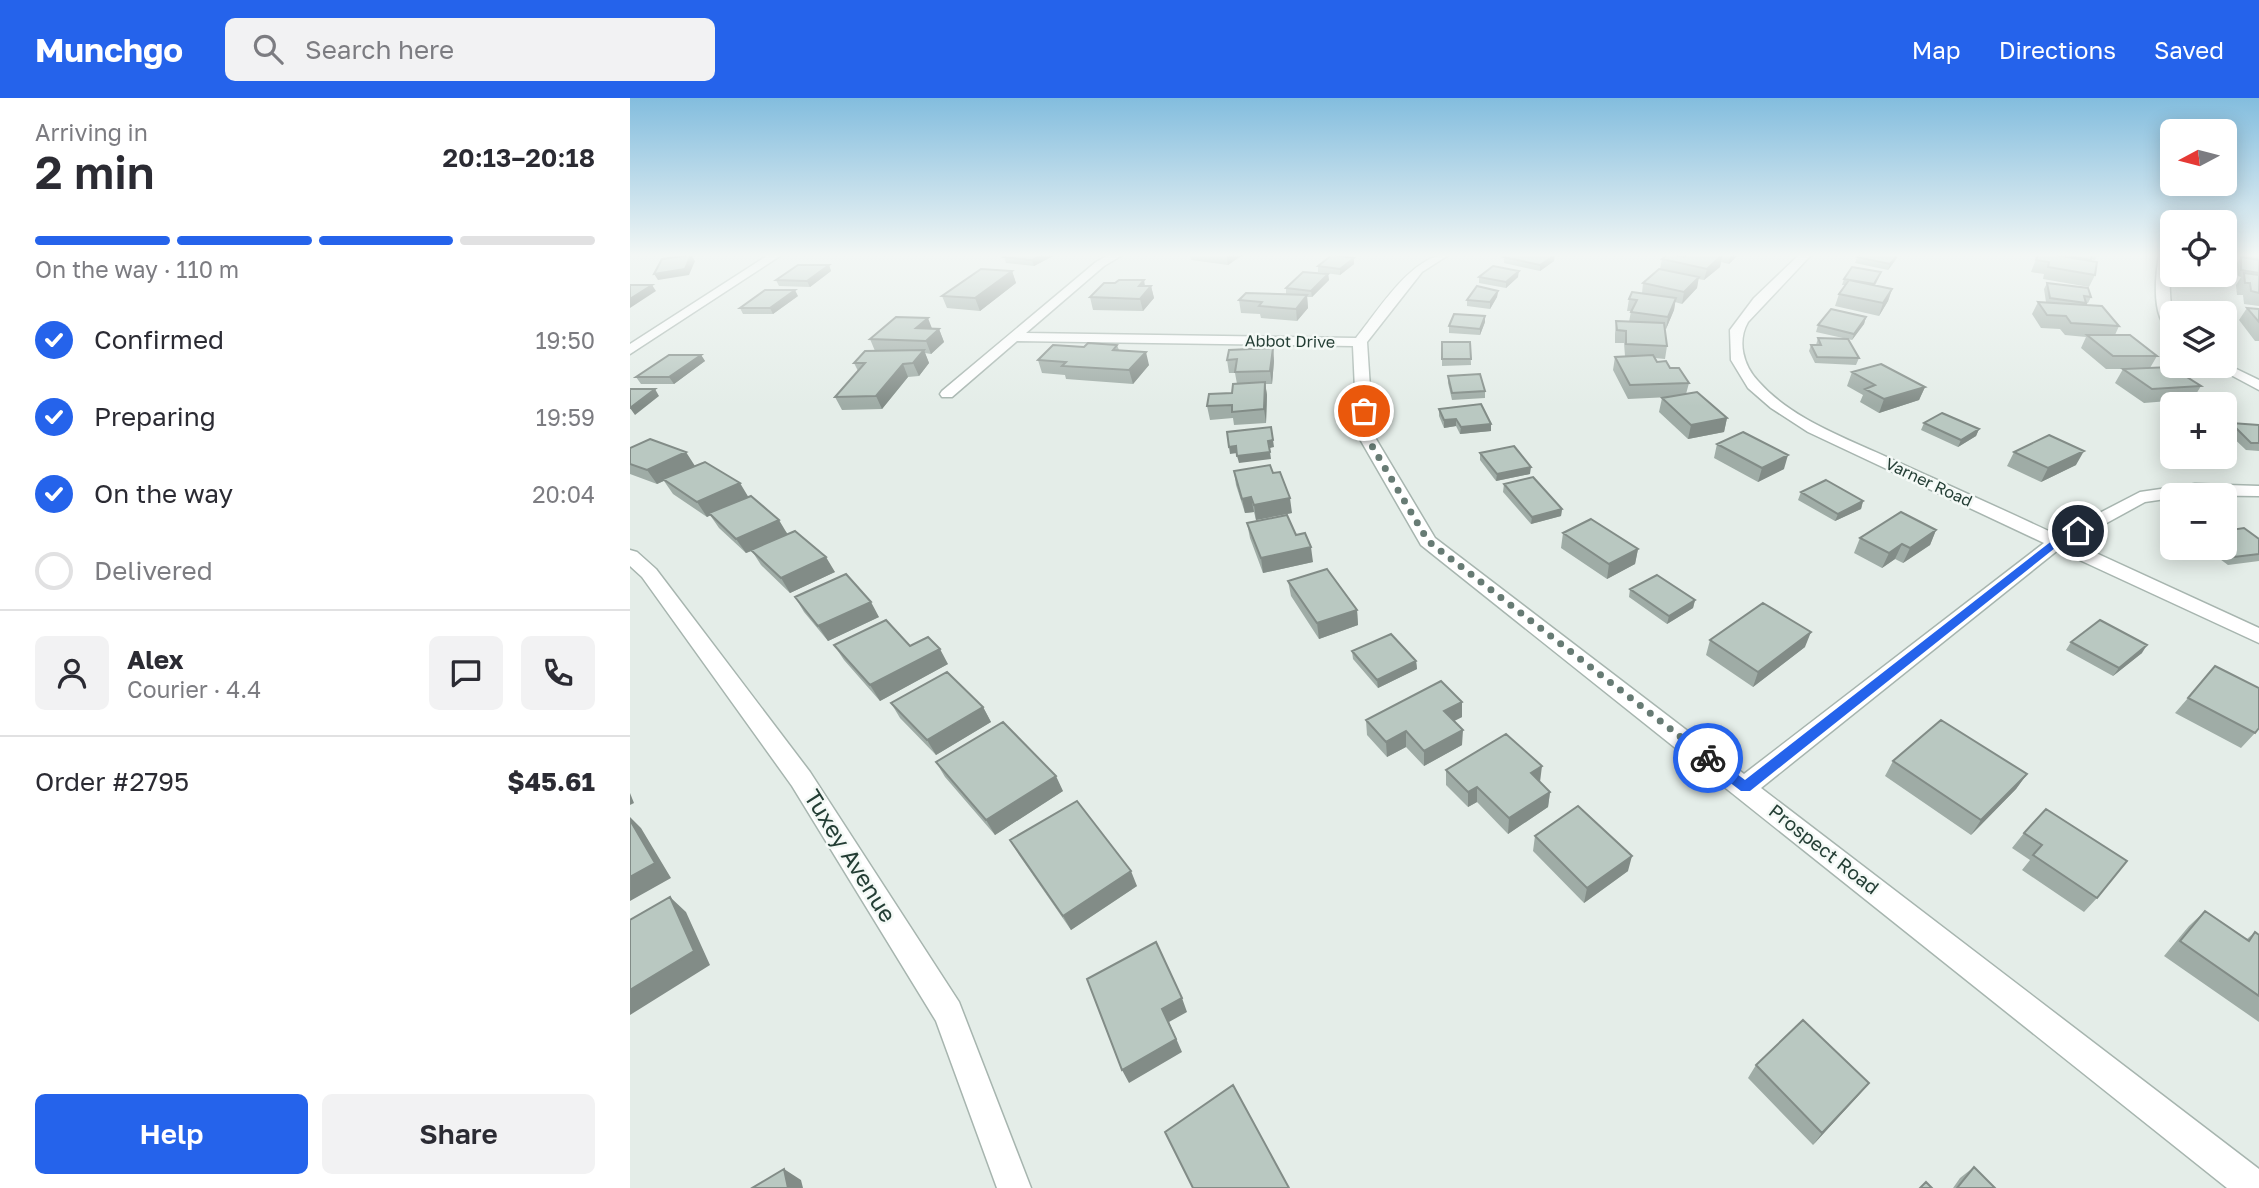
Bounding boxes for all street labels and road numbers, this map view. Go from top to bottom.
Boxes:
street label: Abbot Drive [1245,330,1335,352]
street label: Varner Road [1882,453,1976,511]
street label: Tuxey Avenue [799,784,903,927]
street label: Prospect Road [1765,799,1884,899]

